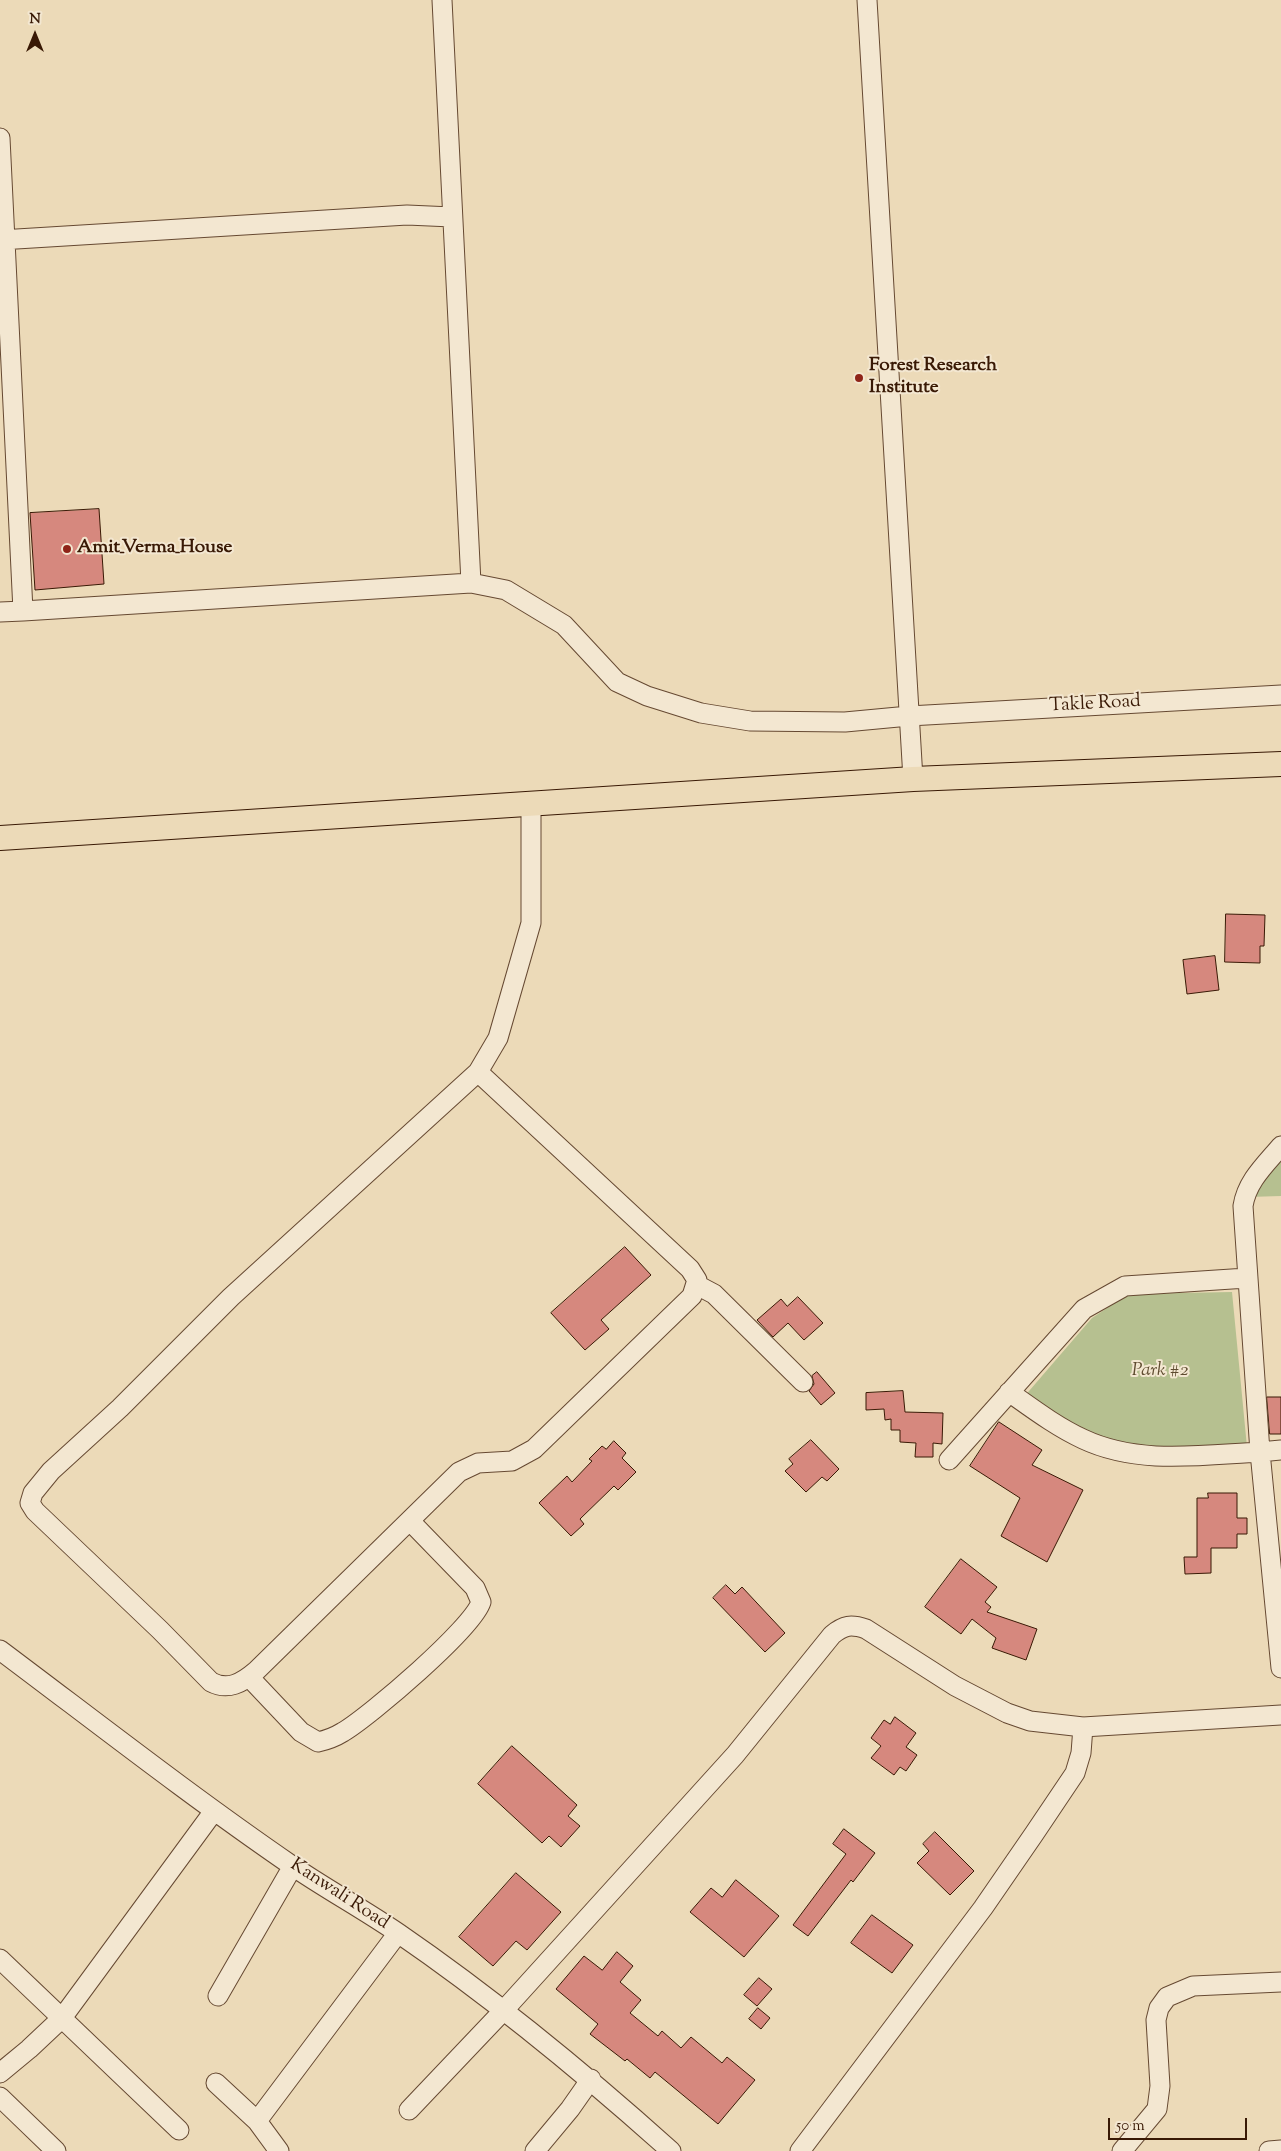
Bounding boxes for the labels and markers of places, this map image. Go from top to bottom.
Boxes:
place label: Forest Research Institute [869,356,997,400]
marker: Forest Research Institute [853,372,865,384]
place label: Amit_Verma_House [77,538,232,560]
marker: Amit_Verma_House [61,543,73,555]

